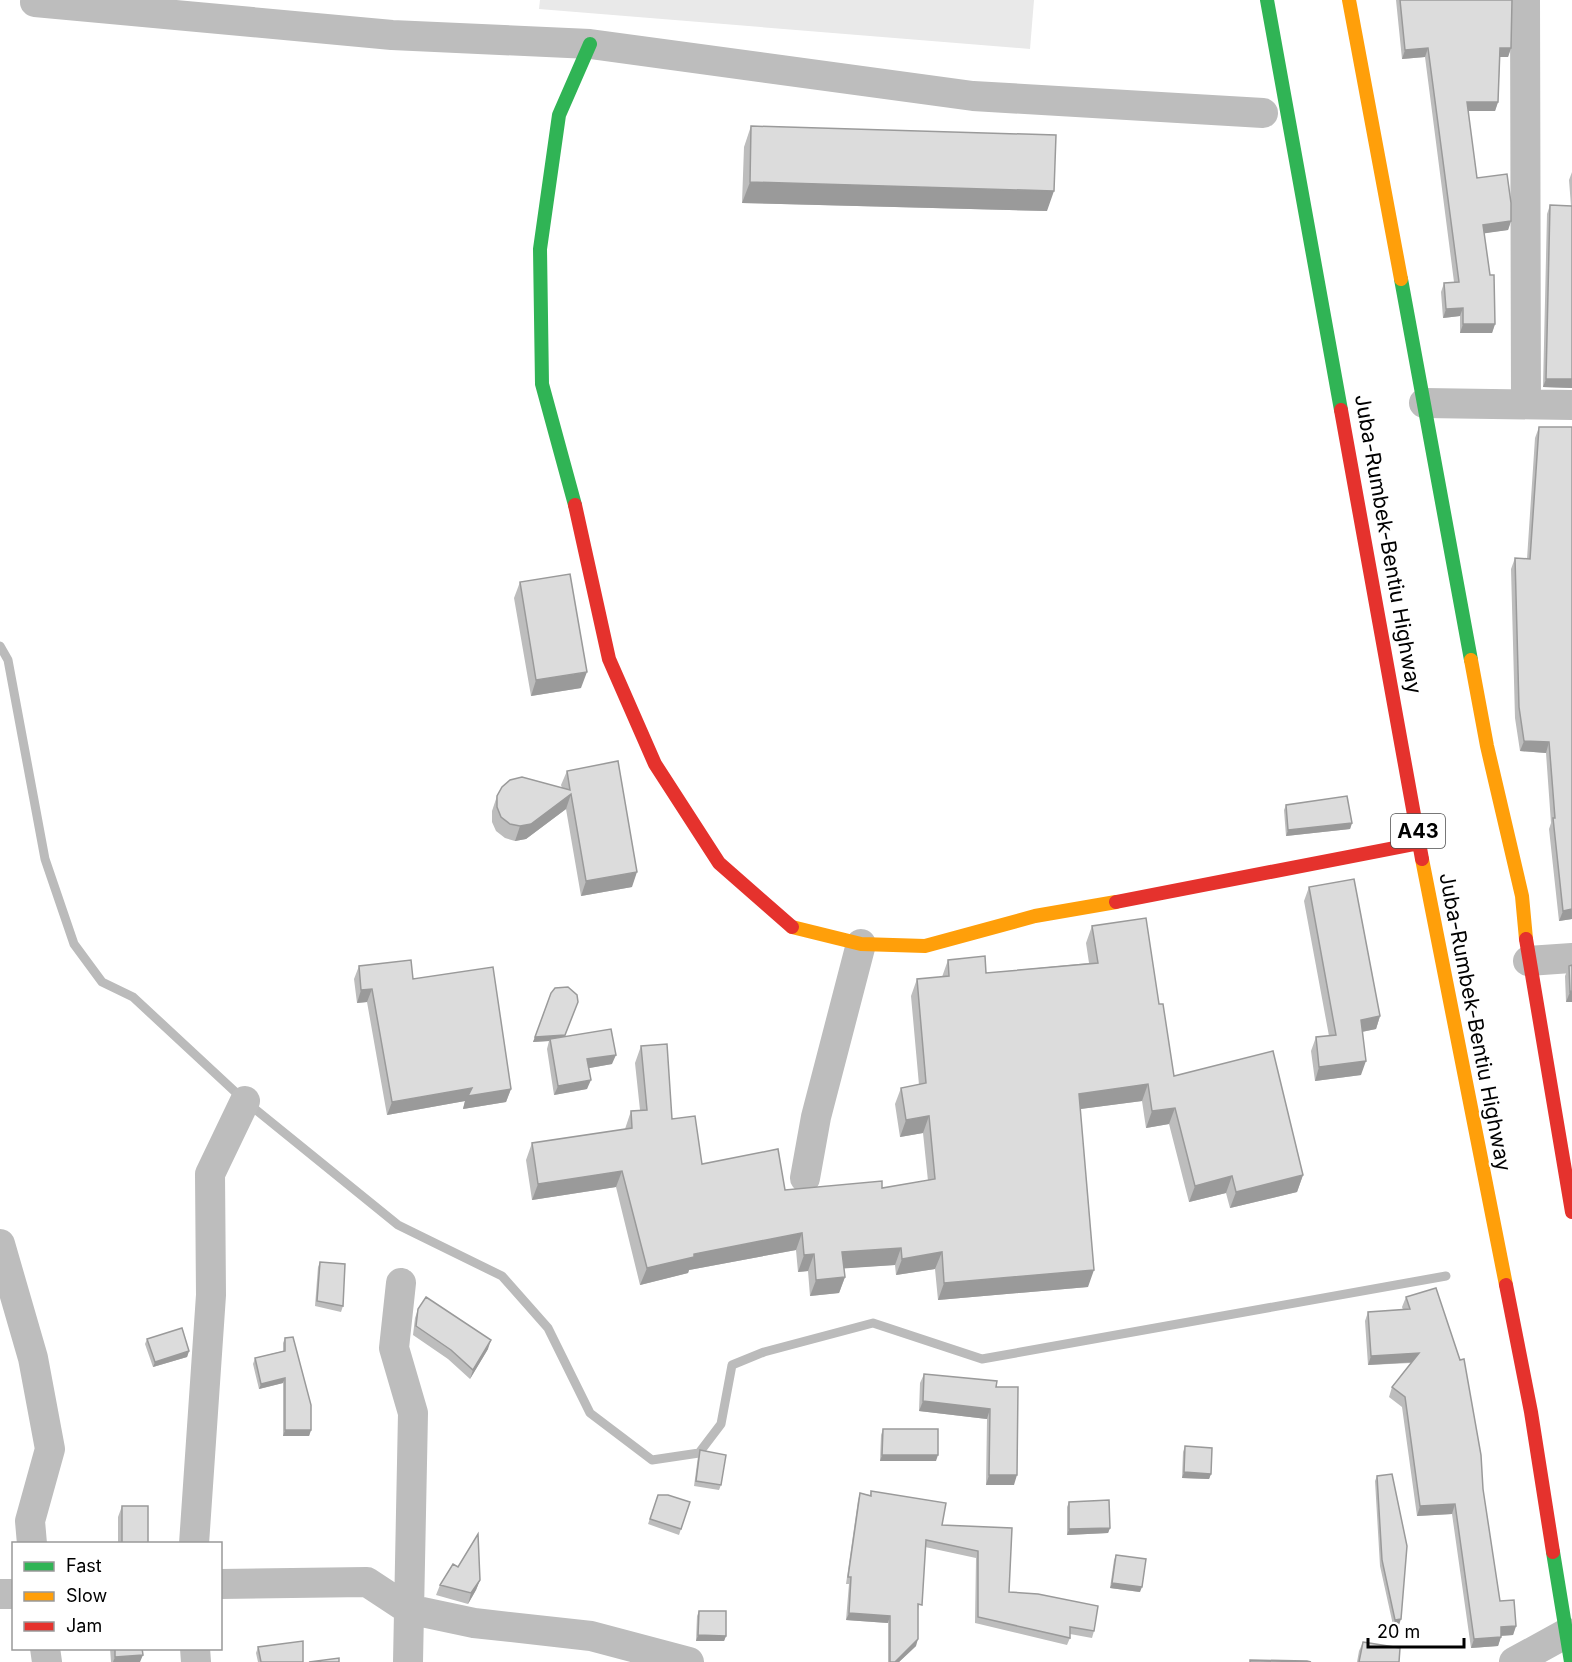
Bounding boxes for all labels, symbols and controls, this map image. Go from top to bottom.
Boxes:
street label: Juba-Rumbek-Bentiu Highway [1350,392,1427,696]
road number: A43 [1391,814,1445,848]
street label: Juba-Rumbek-Bentiu Highway [1434,870,1517,1174]
legend [12,1542,222,1650]
text: Fast [66,1555,102,1576]
text: Slow [66,1585,107,1606]
scale bar [1368,1611,1464,1649]
text: Jam [66,1615,102,1636]
text: 20 m [1377,1621,1420,1642]

